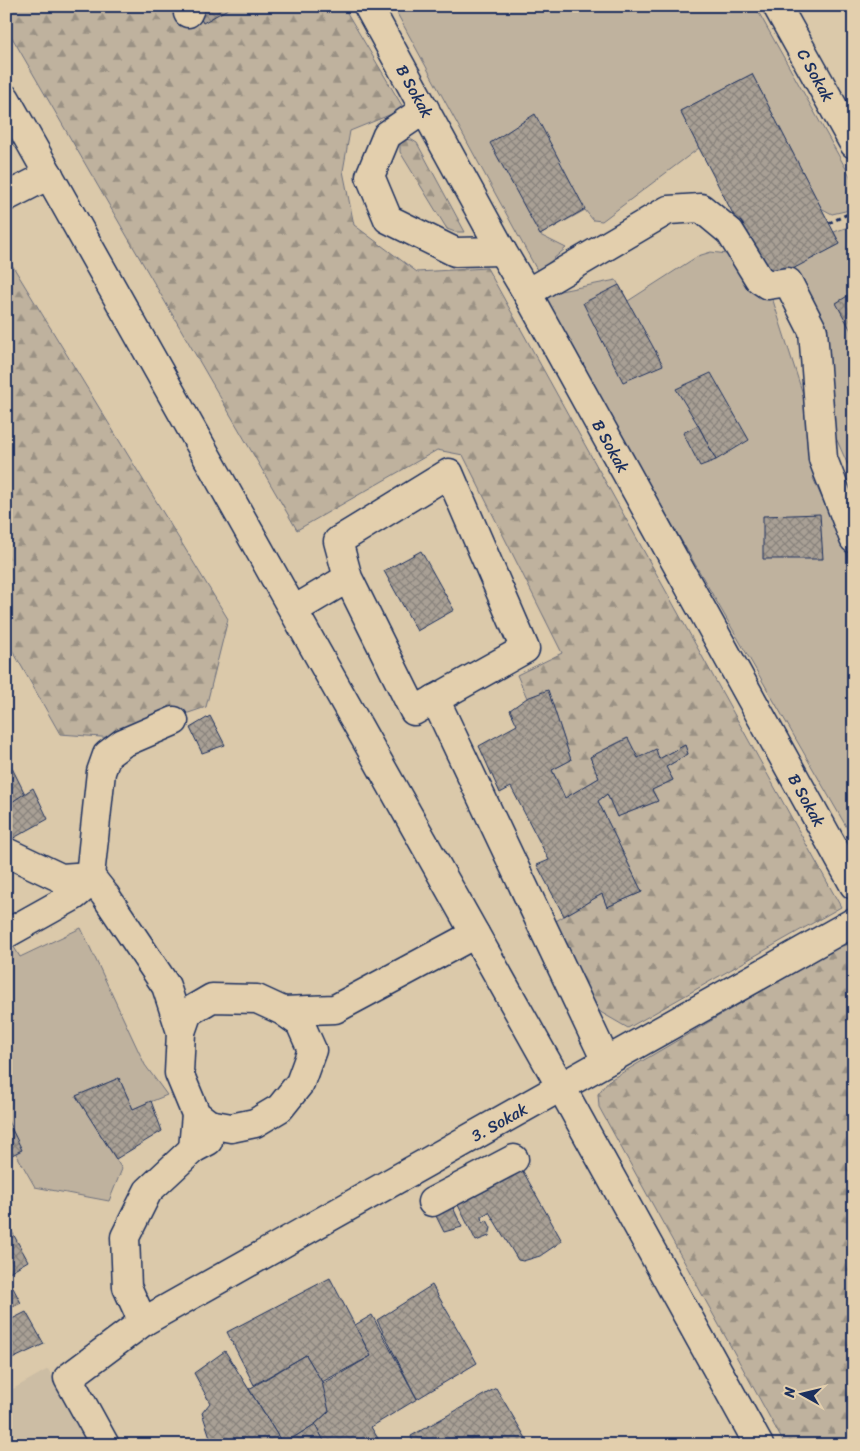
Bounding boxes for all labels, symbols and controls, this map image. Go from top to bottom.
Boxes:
street label: C Sokak [789,43,842,108]
street label: B Sokak [388,59,441,124]
street label: B Sokak [584,414,637,479]
street label: B Sokak [780,768,833,833]
street label: 3. Sokak [466,1095,533,1150]
north arrow [778,1368,828,1418]
text: N [776,1385,803,1400]

